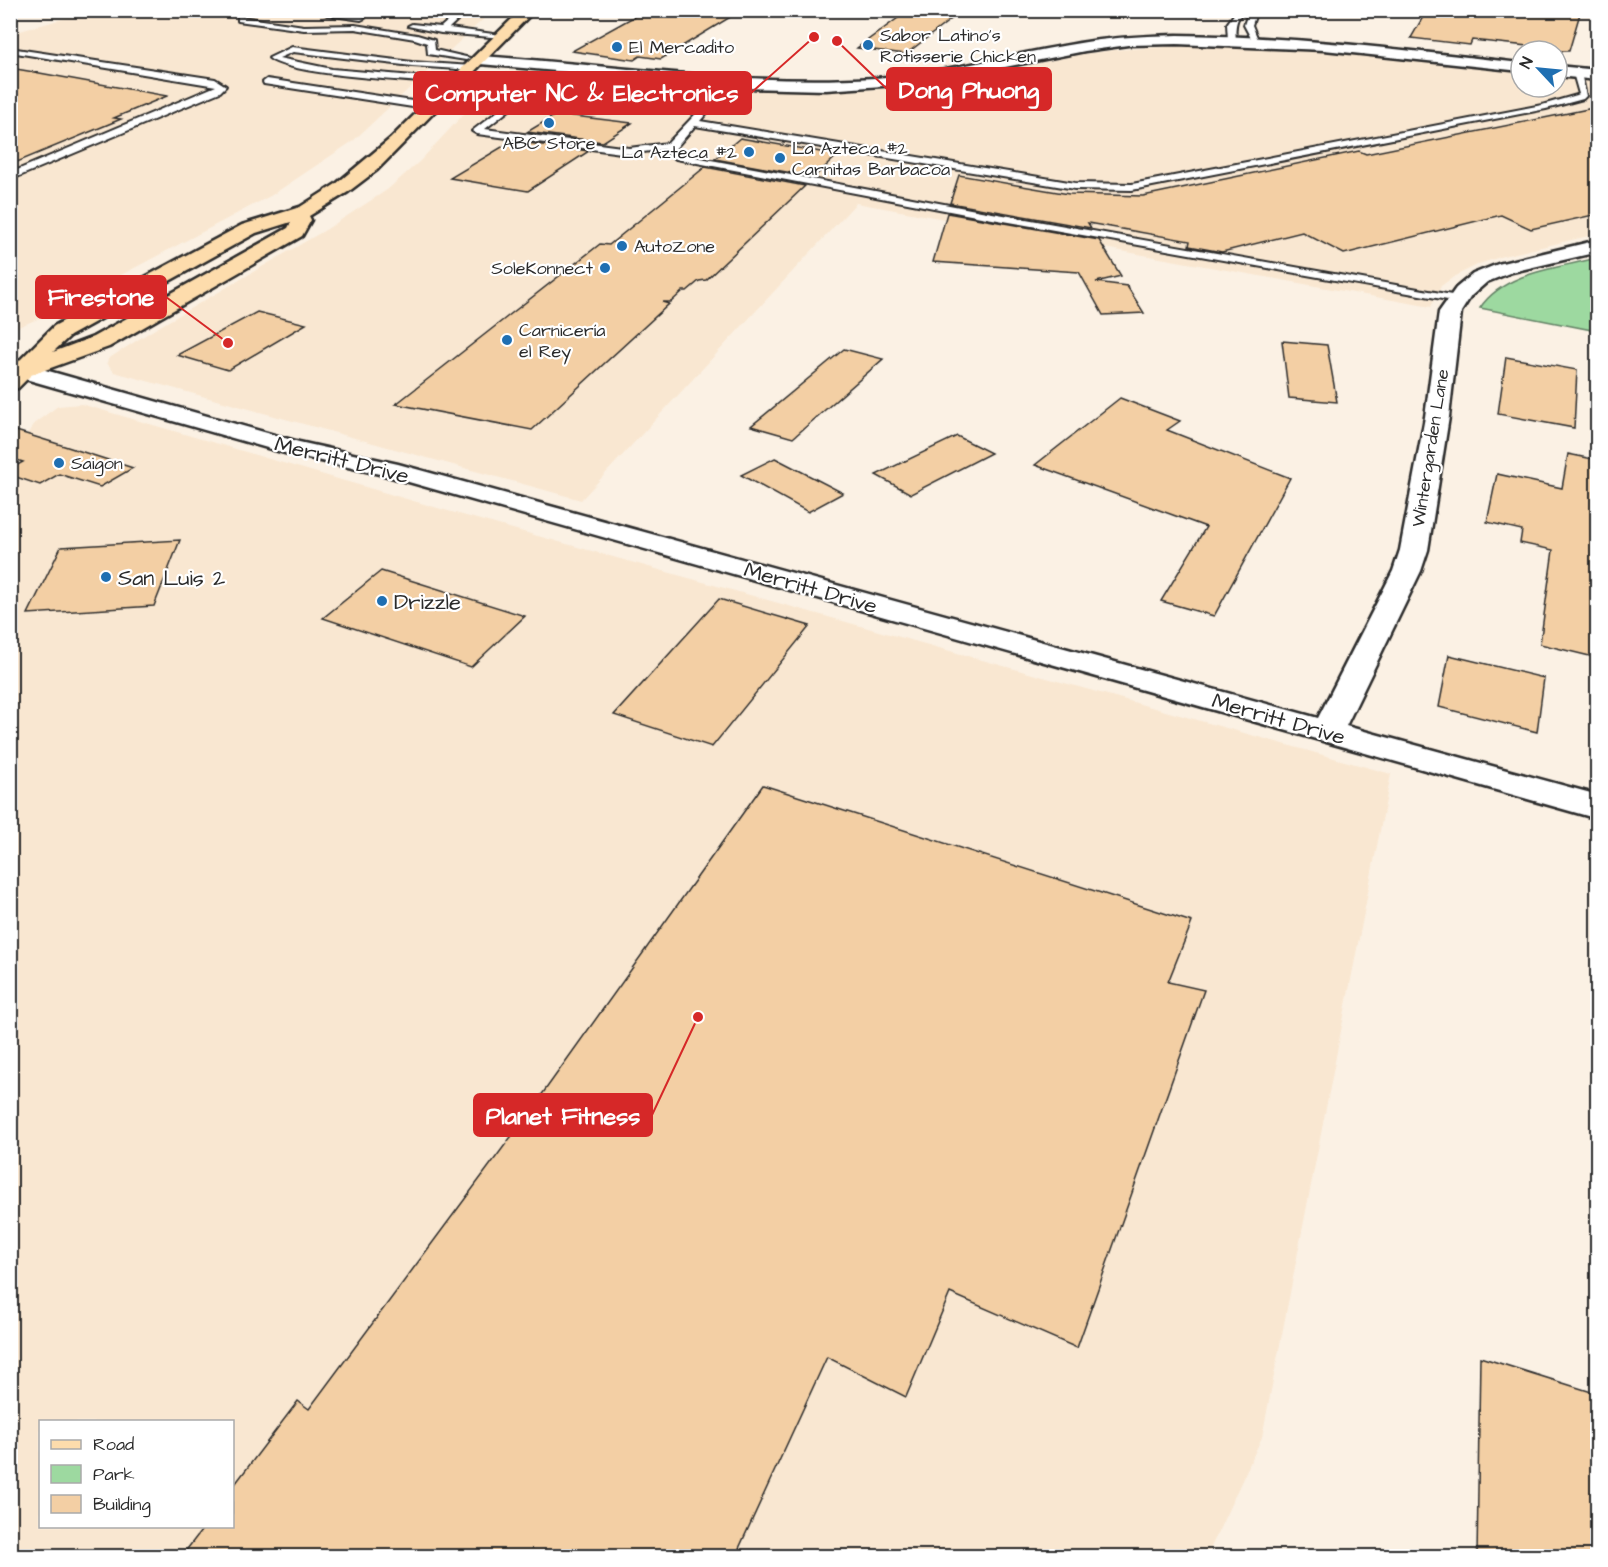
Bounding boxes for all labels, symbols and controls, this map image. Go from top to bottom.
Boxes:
place label: Sabor Latino's Rotisserie Chicken [880,23,1036,69]
place label: El Mercadito [629,35,734,60]
marker: Sabor Latino's Rotisserie Chicken [861,38,875,52]
north arrow [1509,39,1569,99]
marker: El Mercadito [610,40,624,54]
text: N [1514,54,1539,72]
callout: Dong Phuong [887,68,1051,110]
callout: Computer NC & Electronics [414,72,751,114]
text: Dong Phuong [899,74,1040,109]
text: Computer NC & Electronics [425,77,739,111]
marker: ABC Store [542,116,556,130]
place label: ABC Store [503,131,596,156]
place label: La Azteca #2 Carnitas Barbacoa [792,136,950,182]
place label: La Azteca #2 [621,140,738,165]
marker: La Azteca #2 [742,145,756,159]
marker: La Azteca #2 Carnitas Barbacoa [773,151,787,165]
place label: AutoZone [634,234,715,259]
marker: AutoZone [615,239,629,253]
place label: SoleKonnect [491,256,594,281]
marker: SoleKonnect [598,261,612,275]
callout: Firestone [36,276,166,318]
text: Firestone [48,281,154,315]
place label: Carnicería el Rey [519,318,606,365]
marker: Carnicería el Rey [500,333,514,347]
street label: Wintergarden Lane [1406,367,1456,529]
street label: Merritt Drive [271,429,412,492]
place label: Saigon [71,451,123,477]
marker: Saigon [52,456,66,470]
street label: Merritt Drive [740,555,881,622]
place label: San Luis 2 [118,563,226,594]
marker: San Luis 2 [99,570,113,584]
place label: Drizzle [394,587,461,618]
marker: Drizzle [375,594,389,608]
street label: Merritt Drive [1208,686,1349,753]
callout: Planet Fitness [474,1094,652,1136]
text: Planet Fitness [486,1100,640,1134]
legend [39,1420,234,1528]
text: Road [93,1432,134,1457]
text: Park [93,1462,135,1487]
text: Building [93,1492,151,1518]

